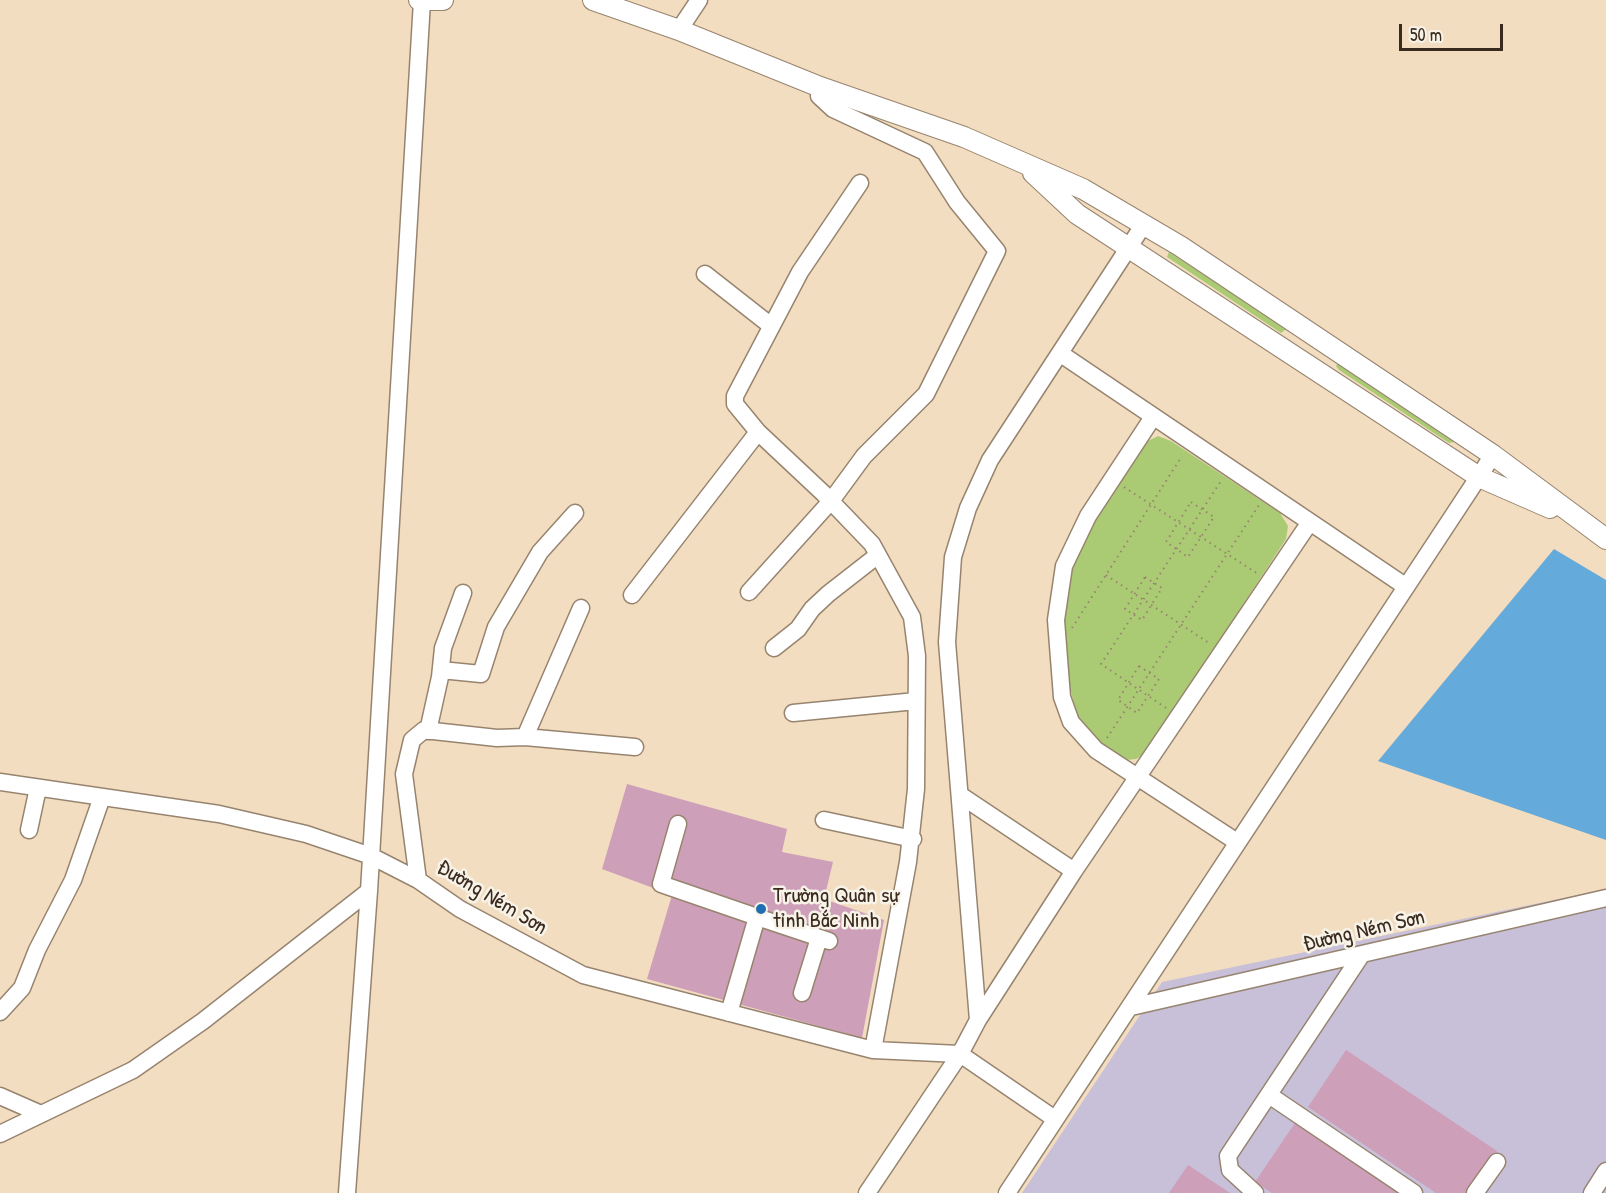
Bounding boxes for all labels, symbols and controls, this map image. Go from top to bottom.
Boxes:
scale bar [1402,12,1506,50]
text: 50 m [1410,22,1442,47]
street label: Đường Ném Sơn [432,855,552,941]
place label: Trường Quân sự tỉnh Bắc Ninh [773,883,898,934]
marker: Trường Quân sự tỉnh Bắc Ninh [754,902,768,916]
street label: Đường Ném Sơn [1301,904,1427,958]

